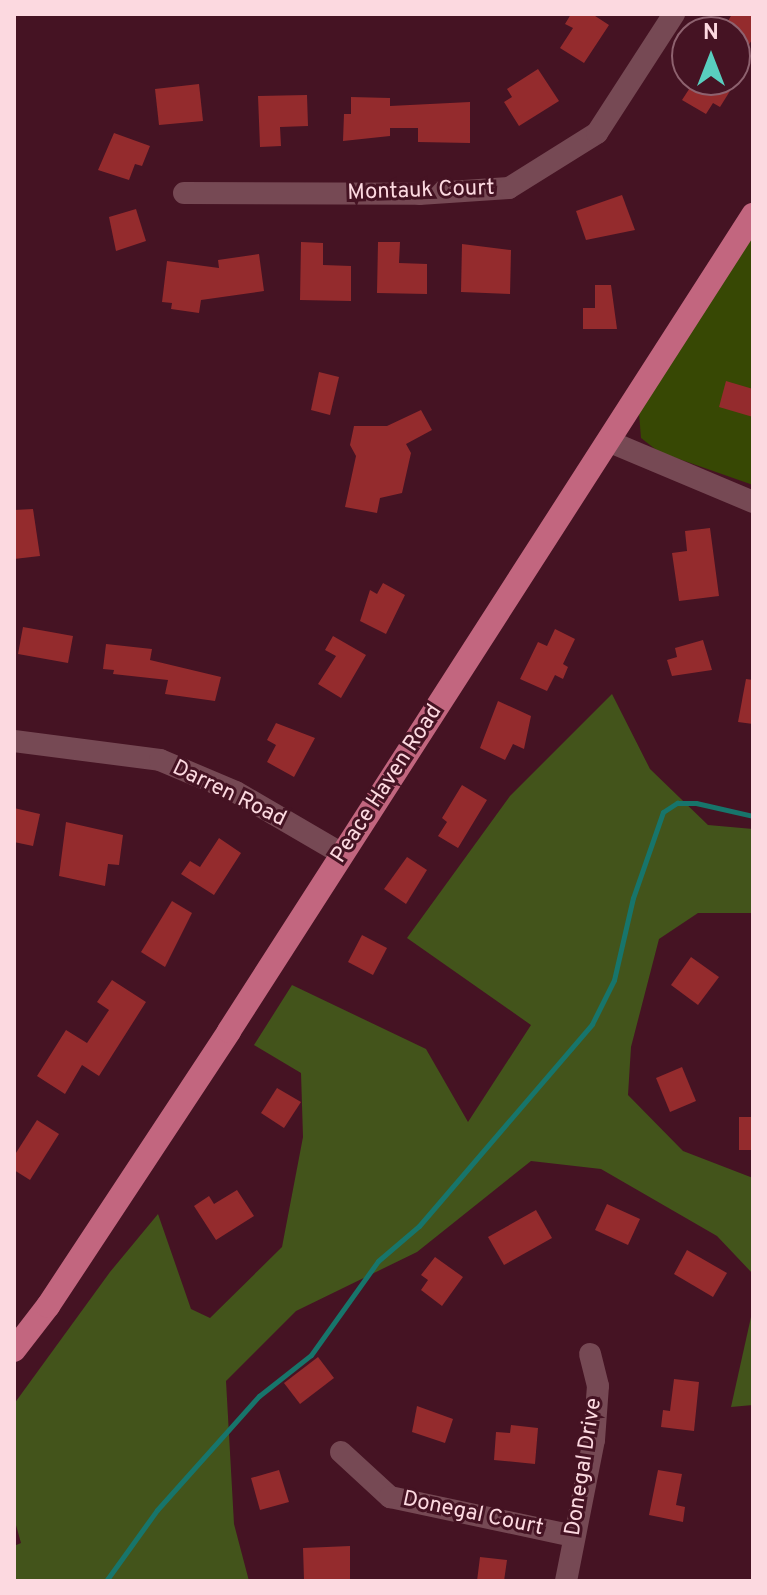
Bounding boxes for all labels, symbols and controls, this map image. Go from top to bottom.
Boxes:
north arrow [671,16,751,96]
text: N [703,20,719,47]
street label: Montauk Court [347,175,495,207]
street label: Peace Haven Road [326,700,448,868]
street label: Darren Road [168,755,290,833]
street label: Donegal Drive [560,1396,608,1538]
street label: Donegal Court [400,1486,546,1542]

